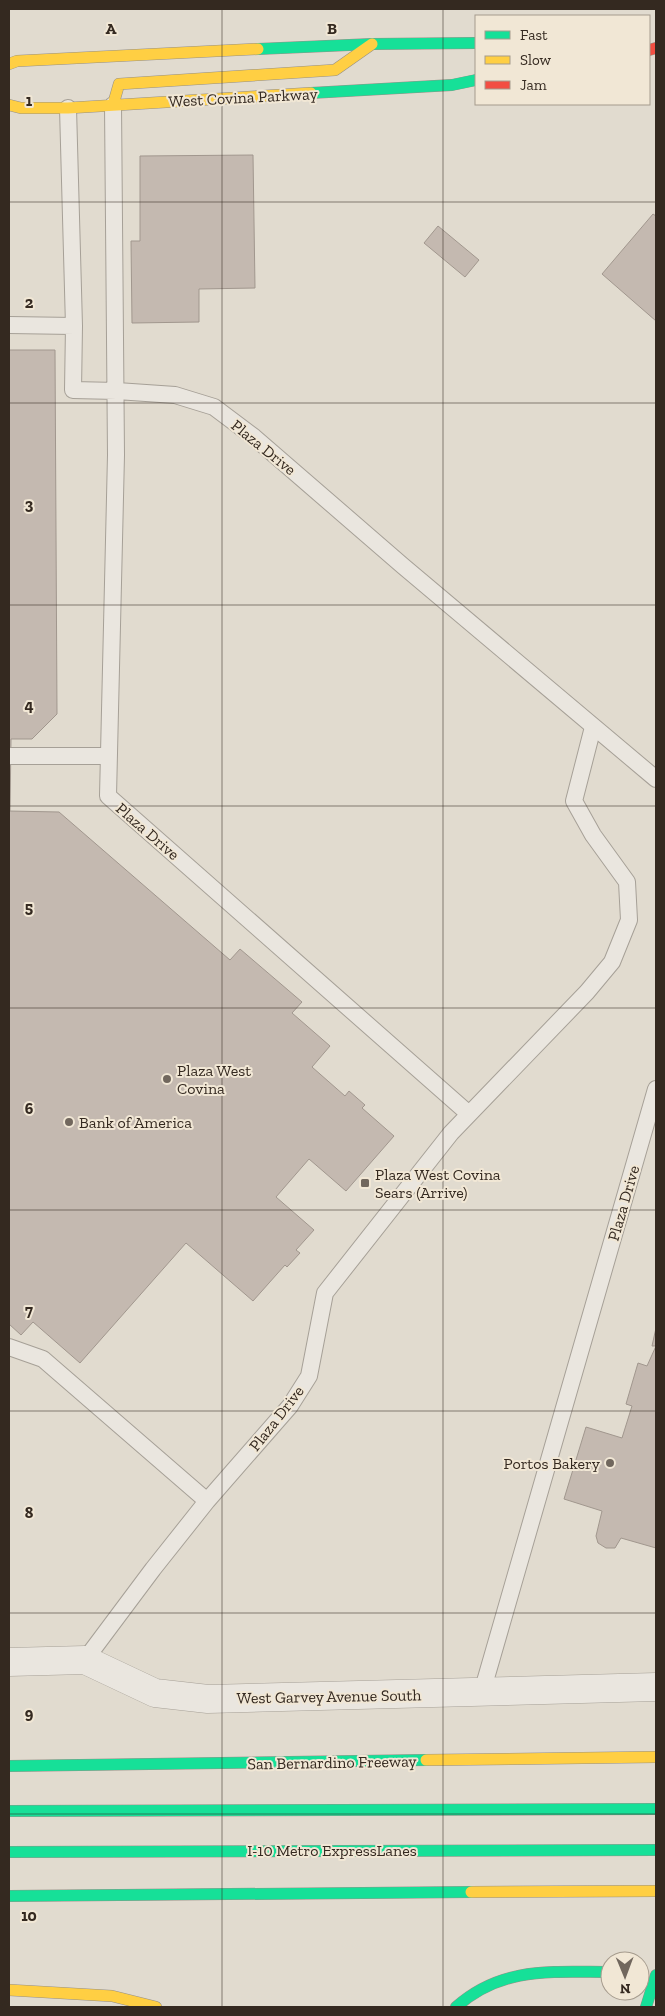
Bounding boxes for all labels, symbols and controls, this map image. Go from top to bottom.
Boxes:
legend [475,15,650,105]
text: A [106,19,117,38]
text: B [327,19,337,38]
text: Fast [520,26,548,44]
text: Slow [520,51,552,69]
text: Jam [520,76,547,94]
street label: West Covina Parkway [168,84,319,111]
text: 1 [26,91,33,110]
text: 2 [25,293,34,312]
street label: Plaza Drive [228,416,300,479]
text: 3 [25,495,34,514]
text: 4 [24,696,34,715]
street label: Plaza Drive [112,799,183,864]
text: 5 [25,898,33,917]
place label: Plaza West Covina [177,1061,251,1098]
marker: Plaza West Covina [161,1073,173,1085]
text: 6 [25,1099,34,1118]
place label: Bank of America [79,1113,192,1132]
marker: Bank of America [63,1116,75,1128]
street label: Plaza Drive [604,1163,643,1243]
place label: Plaza West Covina Sears (Arrive) [375,1165,501,1202]
marker: Plaza West Covina Sears (Arrive) [359,1177,371,1189]
text: 7 [25,1301,33,1320]
street label: Plaza Drive [245,1382,308,1455]
place label: Portos Bakery [504,1454,601,1473]
marker: Portos Bakery [604,1457,616,1469]
text: 8 [25,1503,34,1522]
street label: West Garvey Avenue South [236,1685,422,1708]
text: 9 [25,1704,34,1723]
street label: San Bernardino Freeway [247,1752,418,1773]
street label: I-10 Metro ExpressLanes [247,1841,417,1860]
text: 10 [21,1906,37,1925]
north arrow [600,1951,650,2001]
text: N [619,1980,631,1997]

